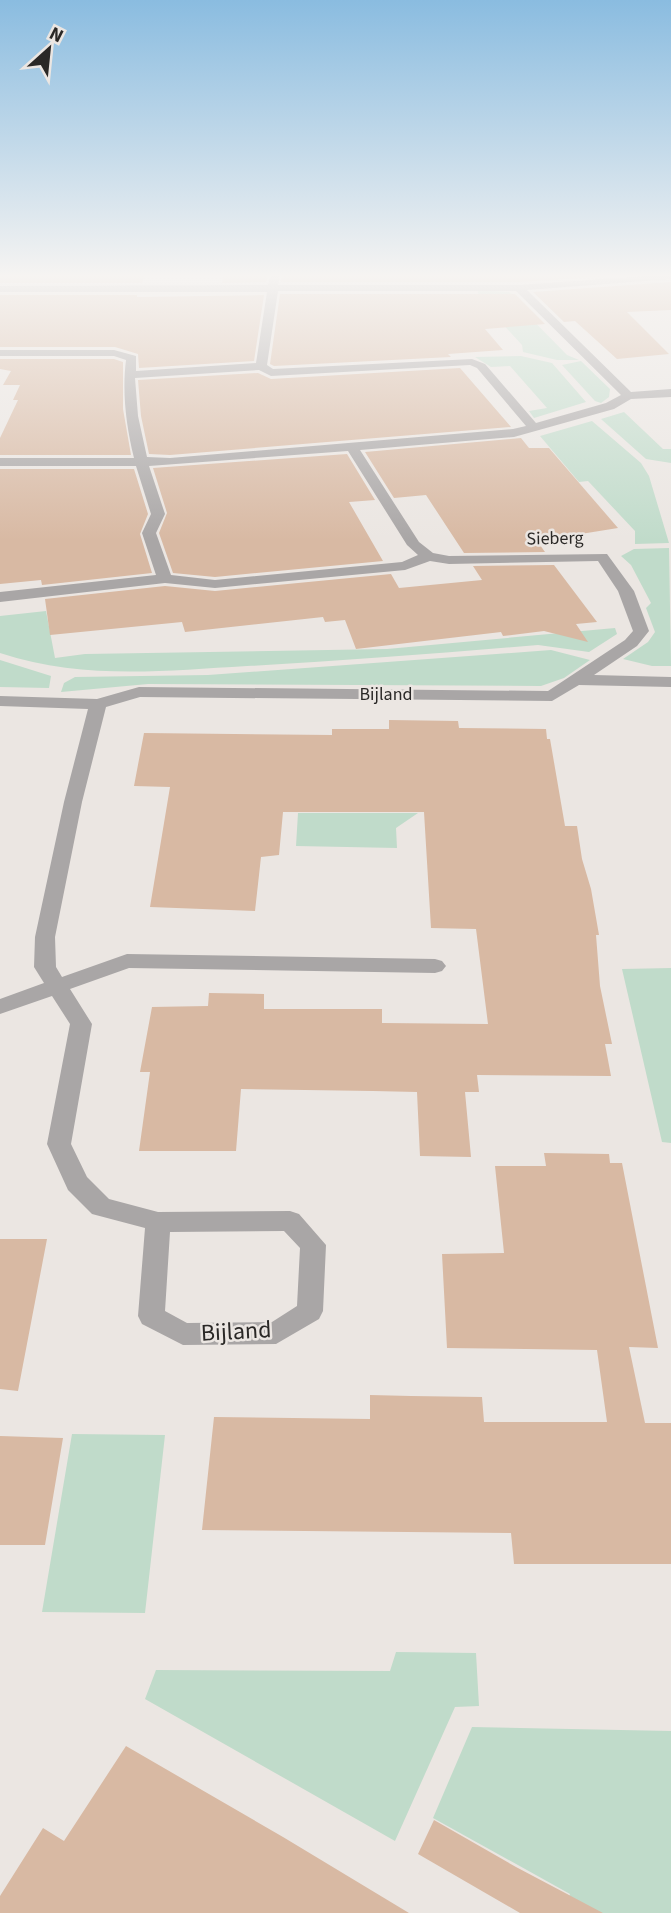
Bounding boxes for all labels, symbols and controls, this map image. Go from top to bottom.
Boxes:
north arrow [14,14,84,84]
text: N [44,20,68,50]
street label: Sieberg [526,526,584,551]
street label: Bijland [360,682,412,707]
street label: Bijland [200,1312,272,1351]

